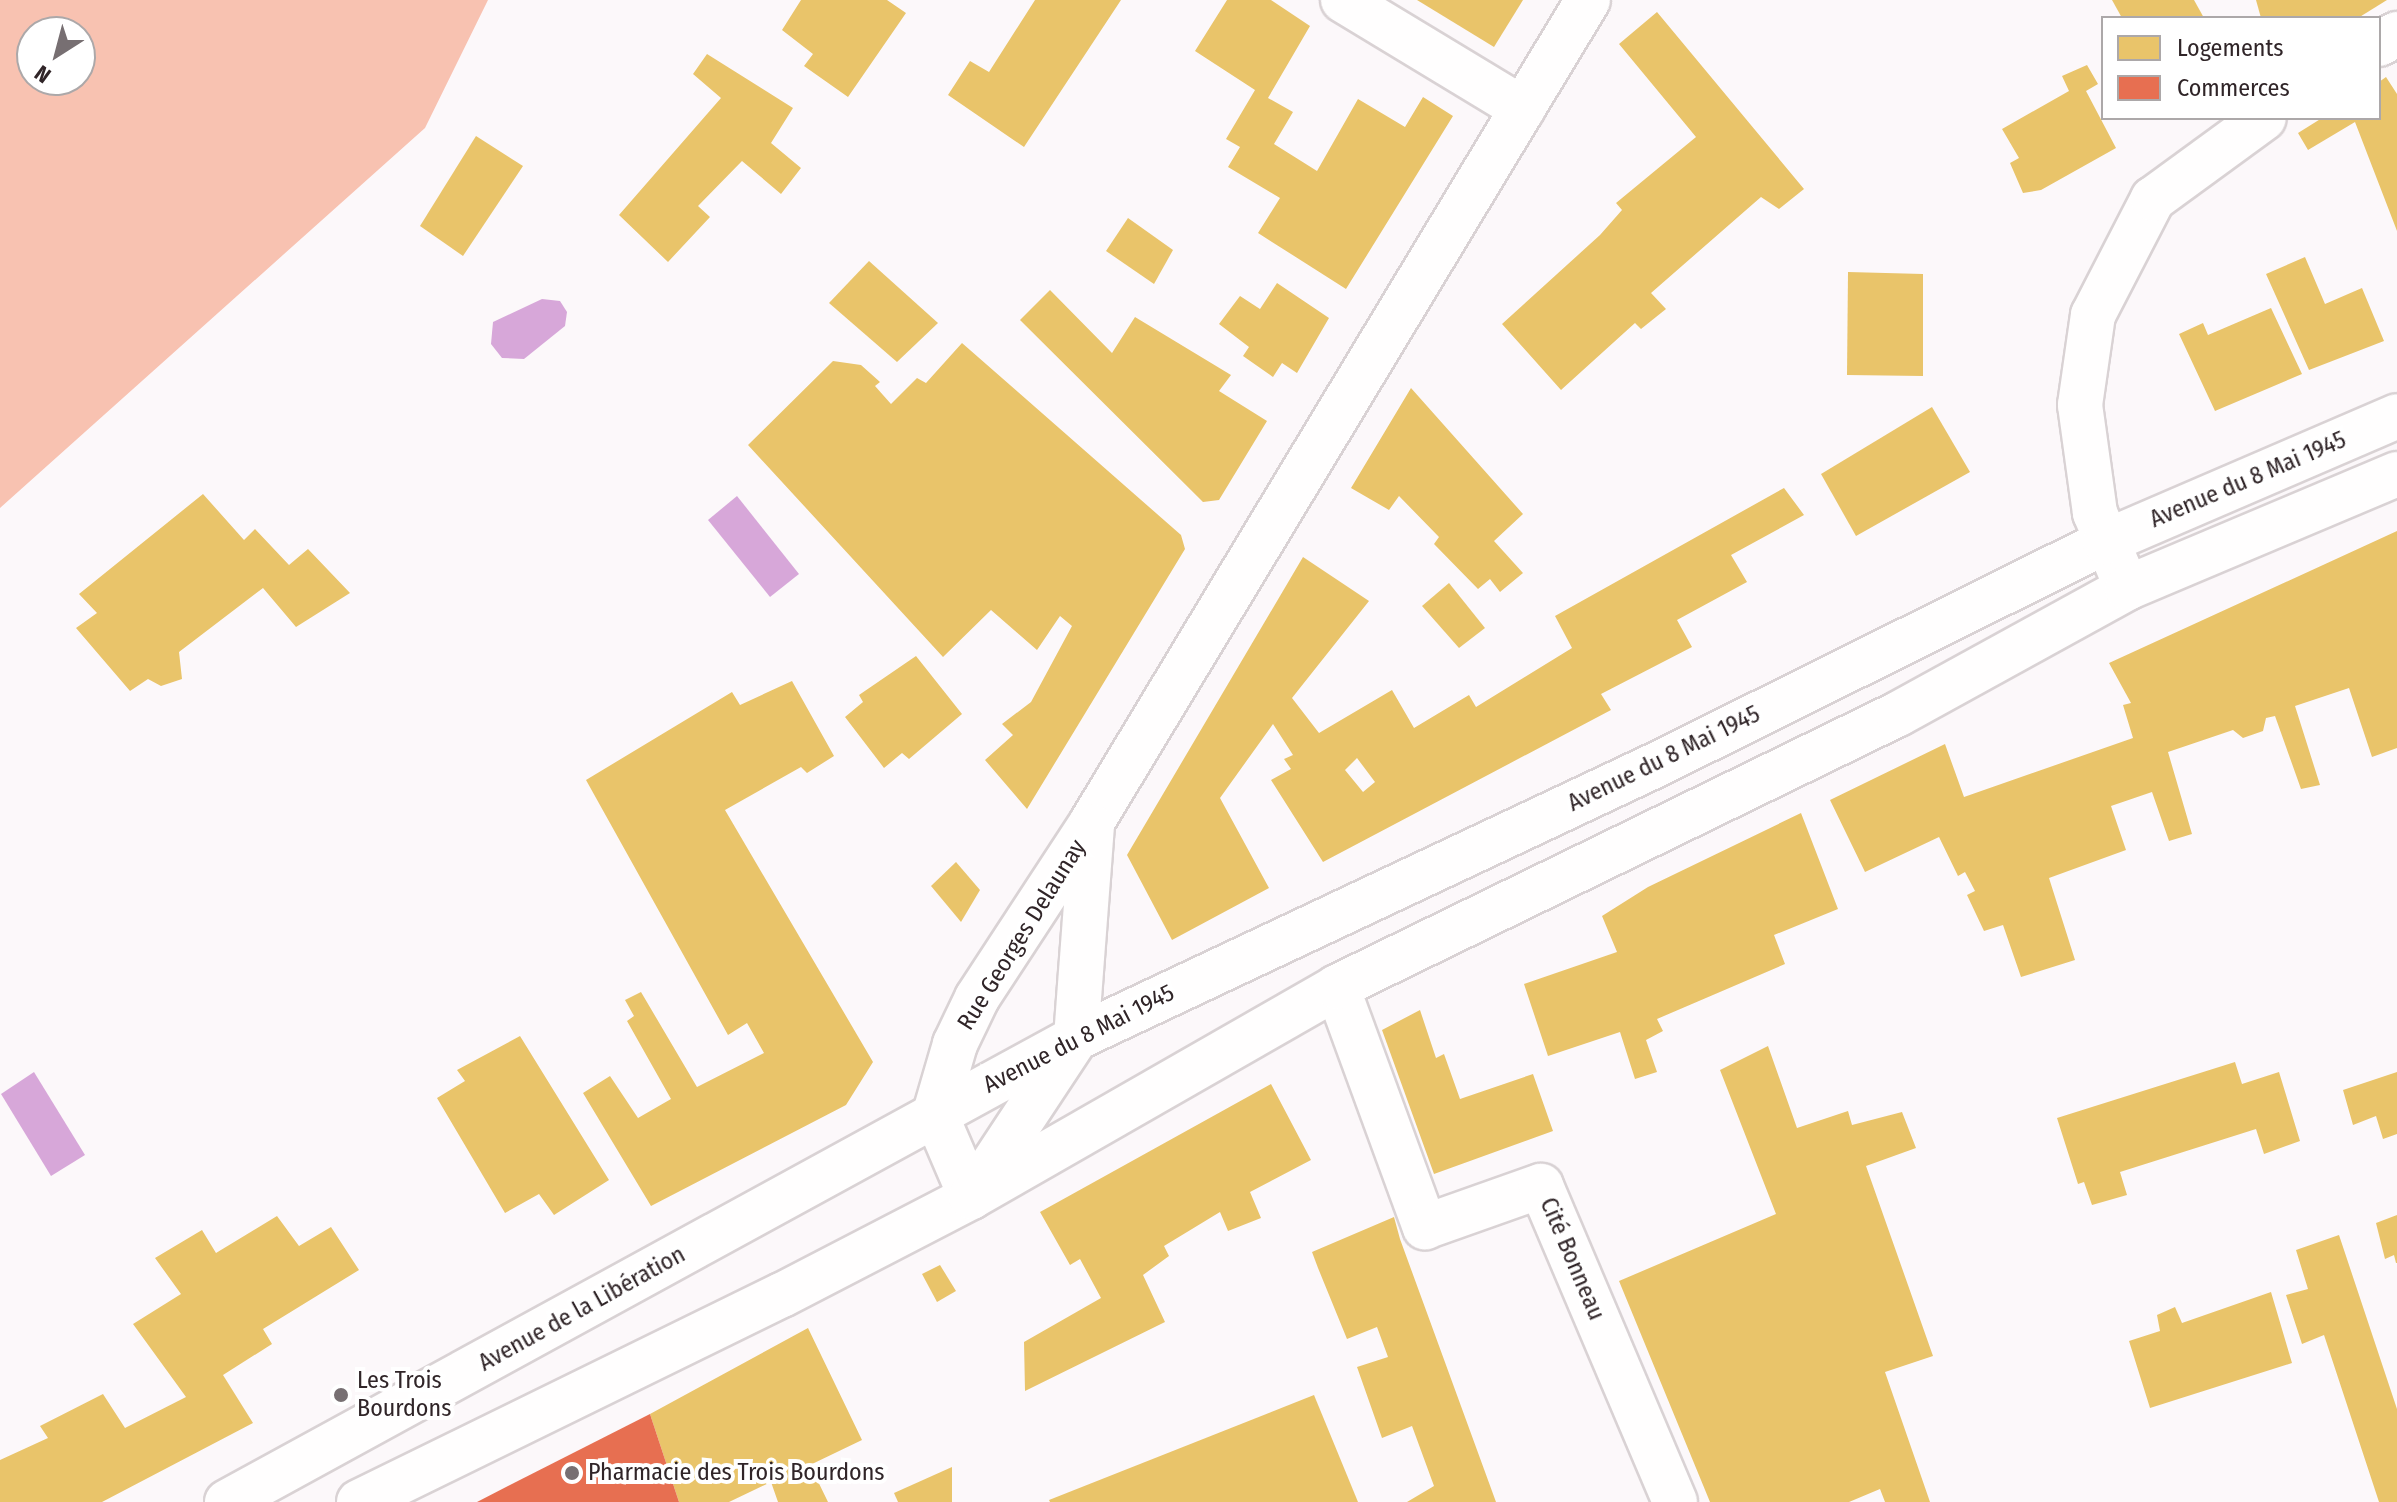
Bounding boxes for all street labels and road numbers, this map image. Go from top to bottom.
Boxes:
street label: Avenue du 8 Mai 1945 [2146,426,2350,534]
street label: Avenue du 8 Mai 1945 [1563,700,1765,818]
street label: Rue Georges Delaunay [952,834,1092,1036]
street label: Avenue du 8 Mai 1945 [979,978,1179,1100]
street label: Cité Bonneau [1533,1193,1611,1325]
street label: Avenue de la Libération [474,1240,690,1378]

